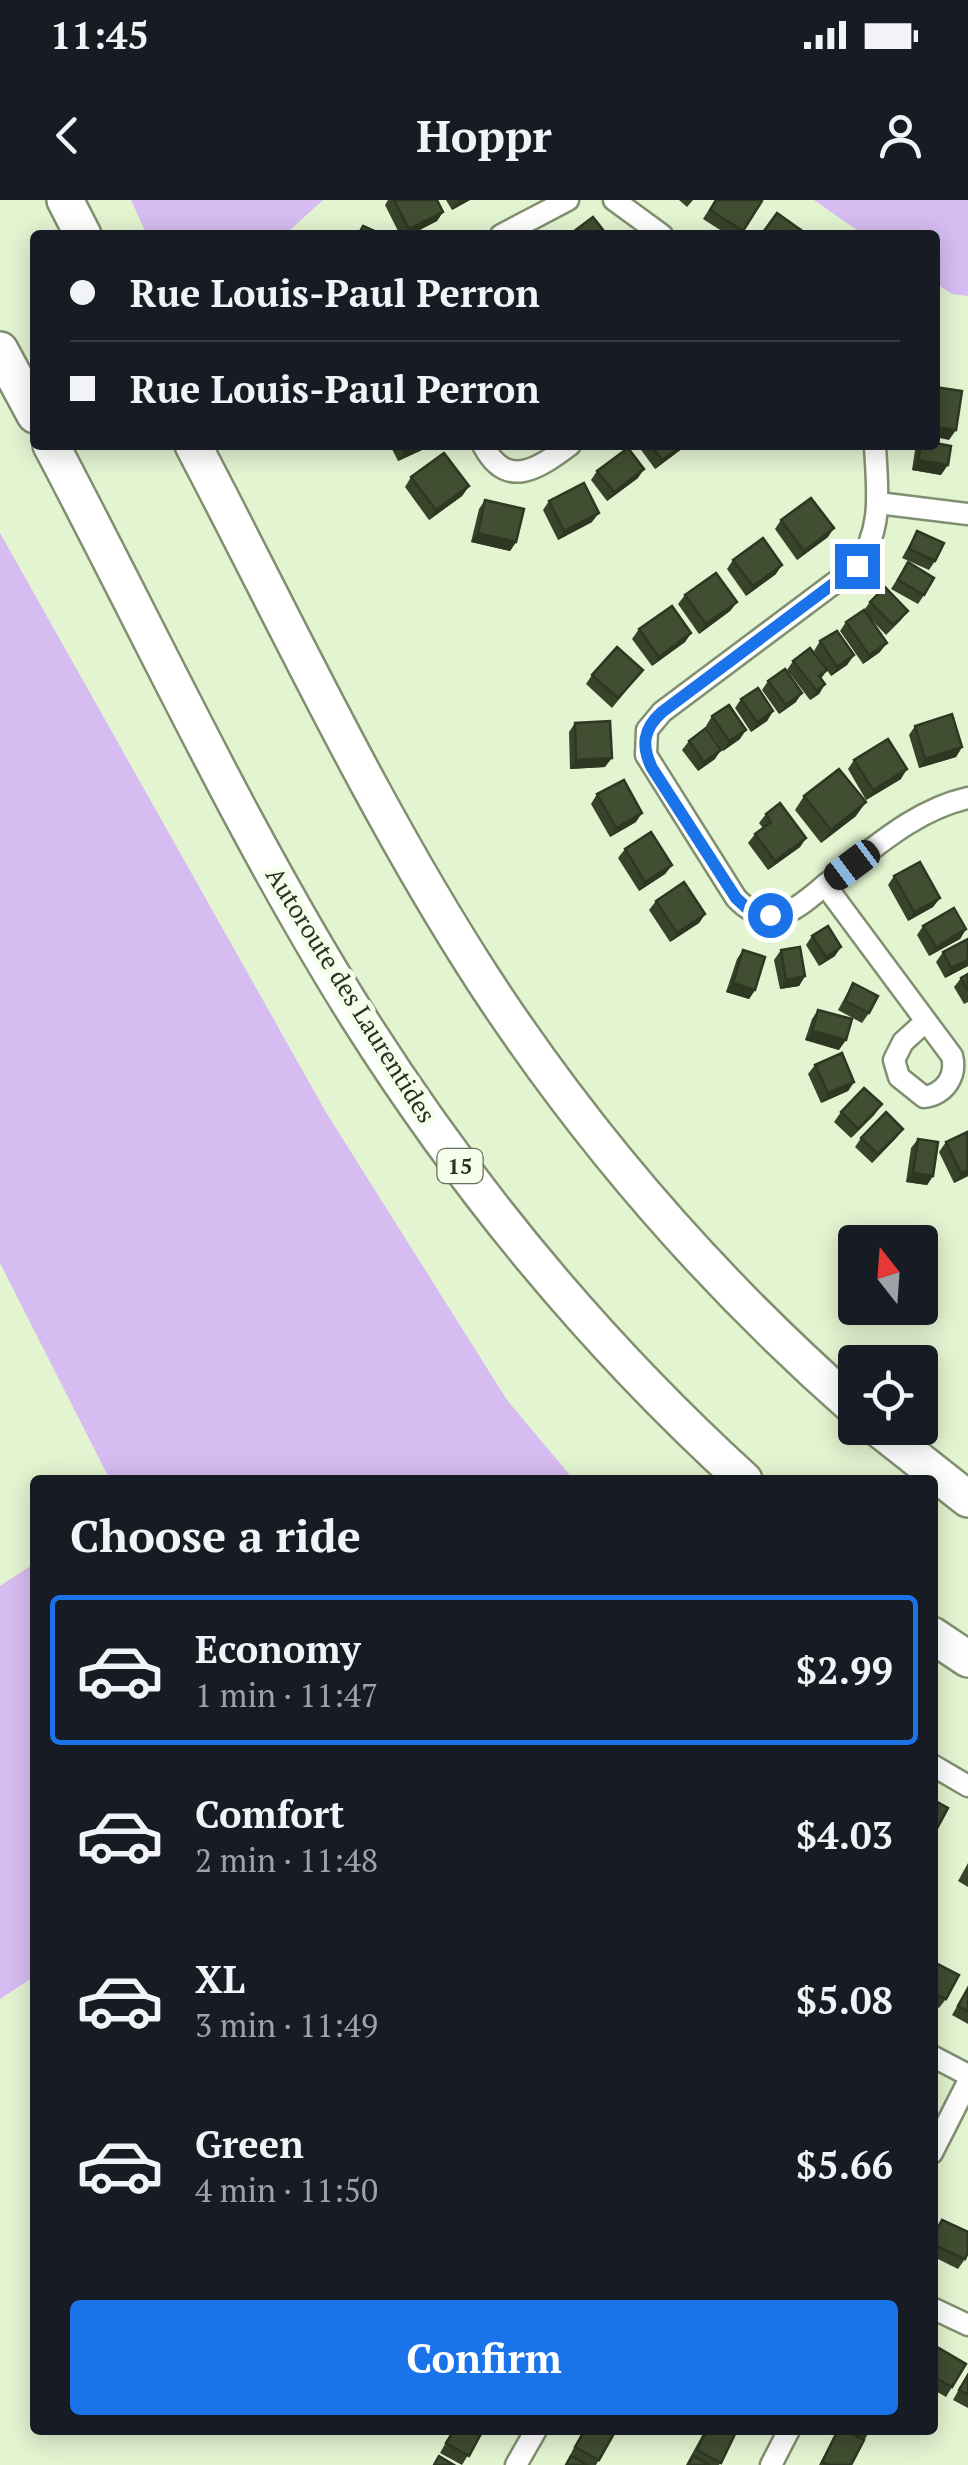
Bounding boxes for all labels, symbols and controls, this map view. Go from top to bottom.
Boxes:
text: 11:45 [50,10,149,60]
text: Hoppr [416,105,552,165]
icon: back [40,108,95,163]
icon: person [873,108,928,163]
text: Rue Louis-Paul Perron [130,268,540,318]
text: Rue Louis-Paul Perron [130,364,540,414]
route end [835,544,880,589]
car [819,835,885,895]
street label: Autoroute des Laurentides [259,861,444,1129]
route start [748,893,793,938]
road number: 15 [438,1149,482,1183]
north arrow [838,1225,938,1325]
map controls [838,1225,938,1445]
button: locate [838,1345,938,1445]
text: Choose a ride [70,1505,361,1565]
text: Economy [195,1624,361,1674]
icon: car [75,1625,165,1715]
text: $2.99 [796,1645,893,1695]
text: 1 min · 11:47 [195,1674,378,1716]
text: Comfort [195,1789,344,1839]
icon: car [75,1790,165,1880]
text: $4.03 [796,1810,893,1860]
text: 2 min · 11:48 [195,1839,378,1881]
text: XL [195,1954,245,2004]
icon: car [75,1955,165,2045]
text: $5.08 [796,1975,893,2025]
text: 3 min · 11:49 [195,2004,378,2046]
text: Green [195,2119,304,2169]
icon: car [75,2120,165,2210]
text: $5.66 [796,2140,893,2190]
text: 4 min · 11:50 [195,2169,378,2211]
button: Confirm [70,2300,898,2415]

